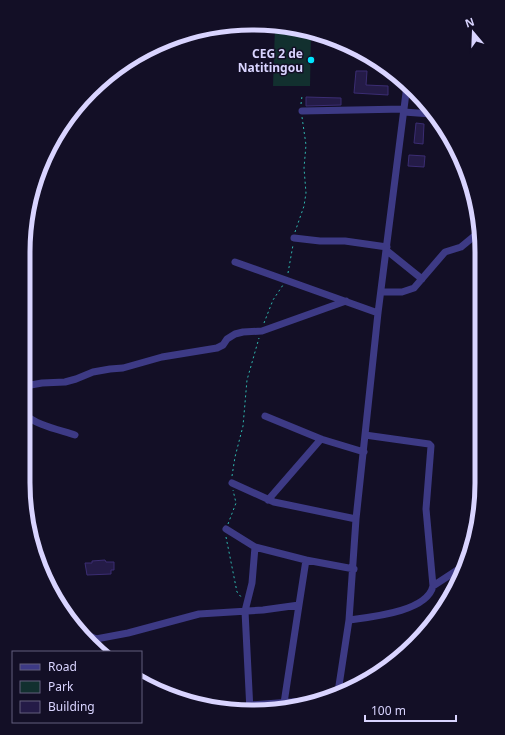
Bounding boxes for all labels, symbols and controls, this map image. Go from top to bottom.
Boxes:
north arrow [453,12,493,52]
text: N [463,14,476,31]
place label: CEG 2 de Natitingou [238,45,303,76]
marker: CEG 2 de Natitingou [306,55,316,65]
legend [12,651,142,723]
text: Road [48,658,77,675]
text: Park [48,678,74,695]
scale bar [365,697,456,723]
text: Building [48,698,95,715]
text: 100 m [371,702,406,719]

